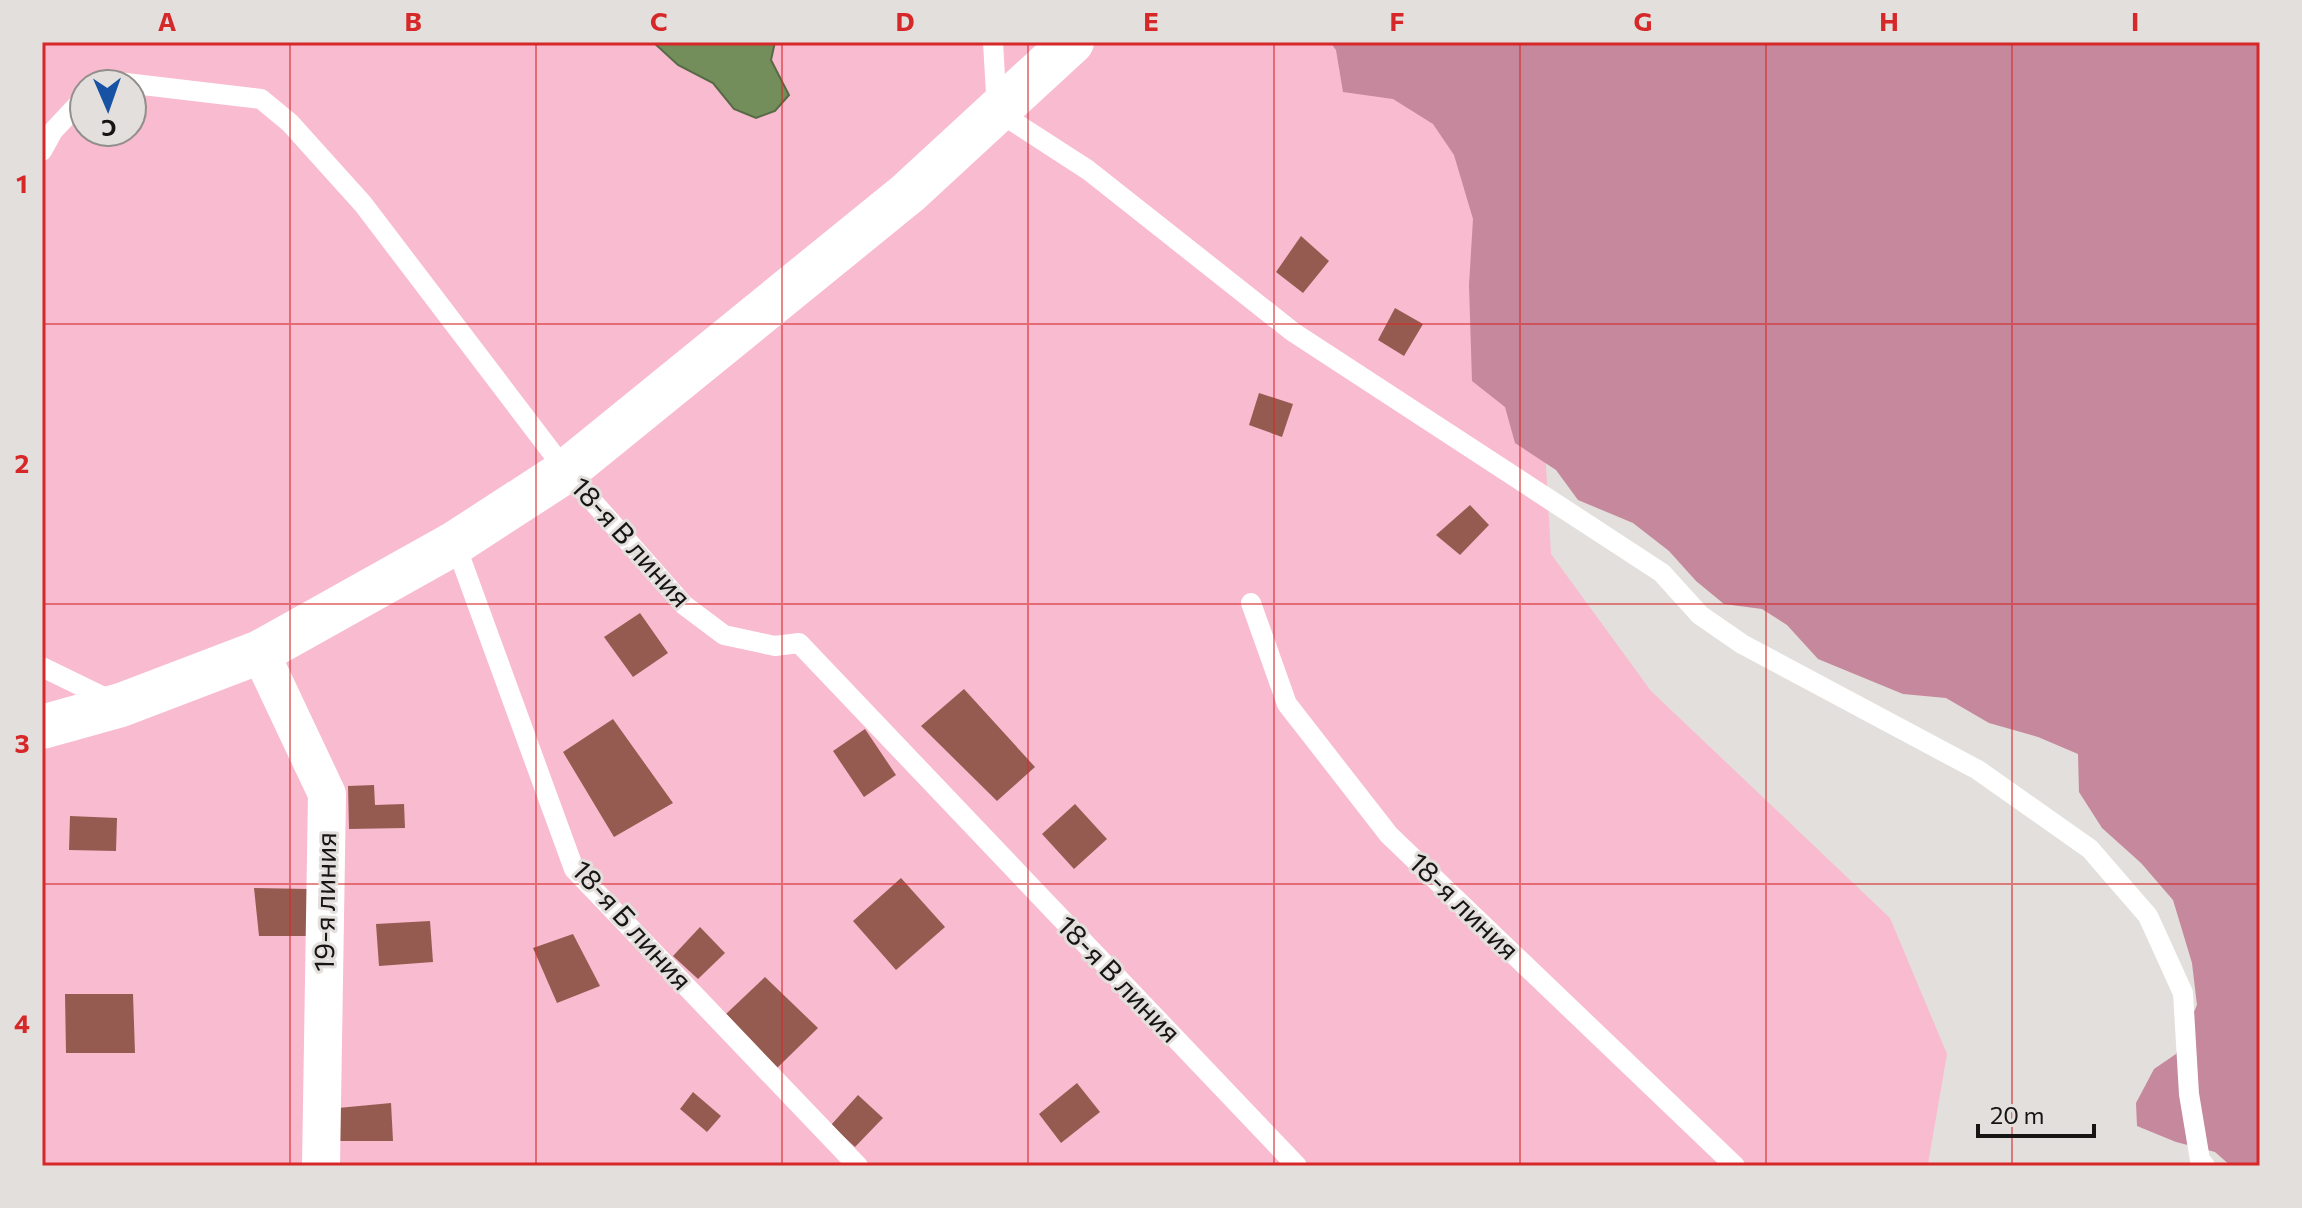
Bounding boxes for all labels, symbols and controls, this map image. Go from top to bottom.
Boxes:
text: A [158,5,177,36]
text: B [404,5,422,36]
text: C [650,5,668,36]
text: D [895,5,915,36]
text: E [1143,5,1159,36]
text: F [1389,5,1405,36]
text: G [1634,5,1652,36]
text: H [1879,5,1899,36]
text: I [2131,5,2139,36]
north arrow [68,68,148,148]
text: С [101,115,117,142]
text: 1 [16,167,28,198]
text: 2 [15,447,29,478]
street label: 18-я В линия [564,469,699,613]
text: 3 [14,727,30,758]
street label: 19-я линия [306,832,342,972]
street label: 18-я линия [1403,844,1527,966]
street label: 18-я Б линия [566,852,700,996]
street label: 18-я В линия [1051,908,1189,1049]
text: 4 [14,1007,30,1038]
scale bar [1978,1088,2094,1138]
text: 20 m [1990,1100,2044,1129]

